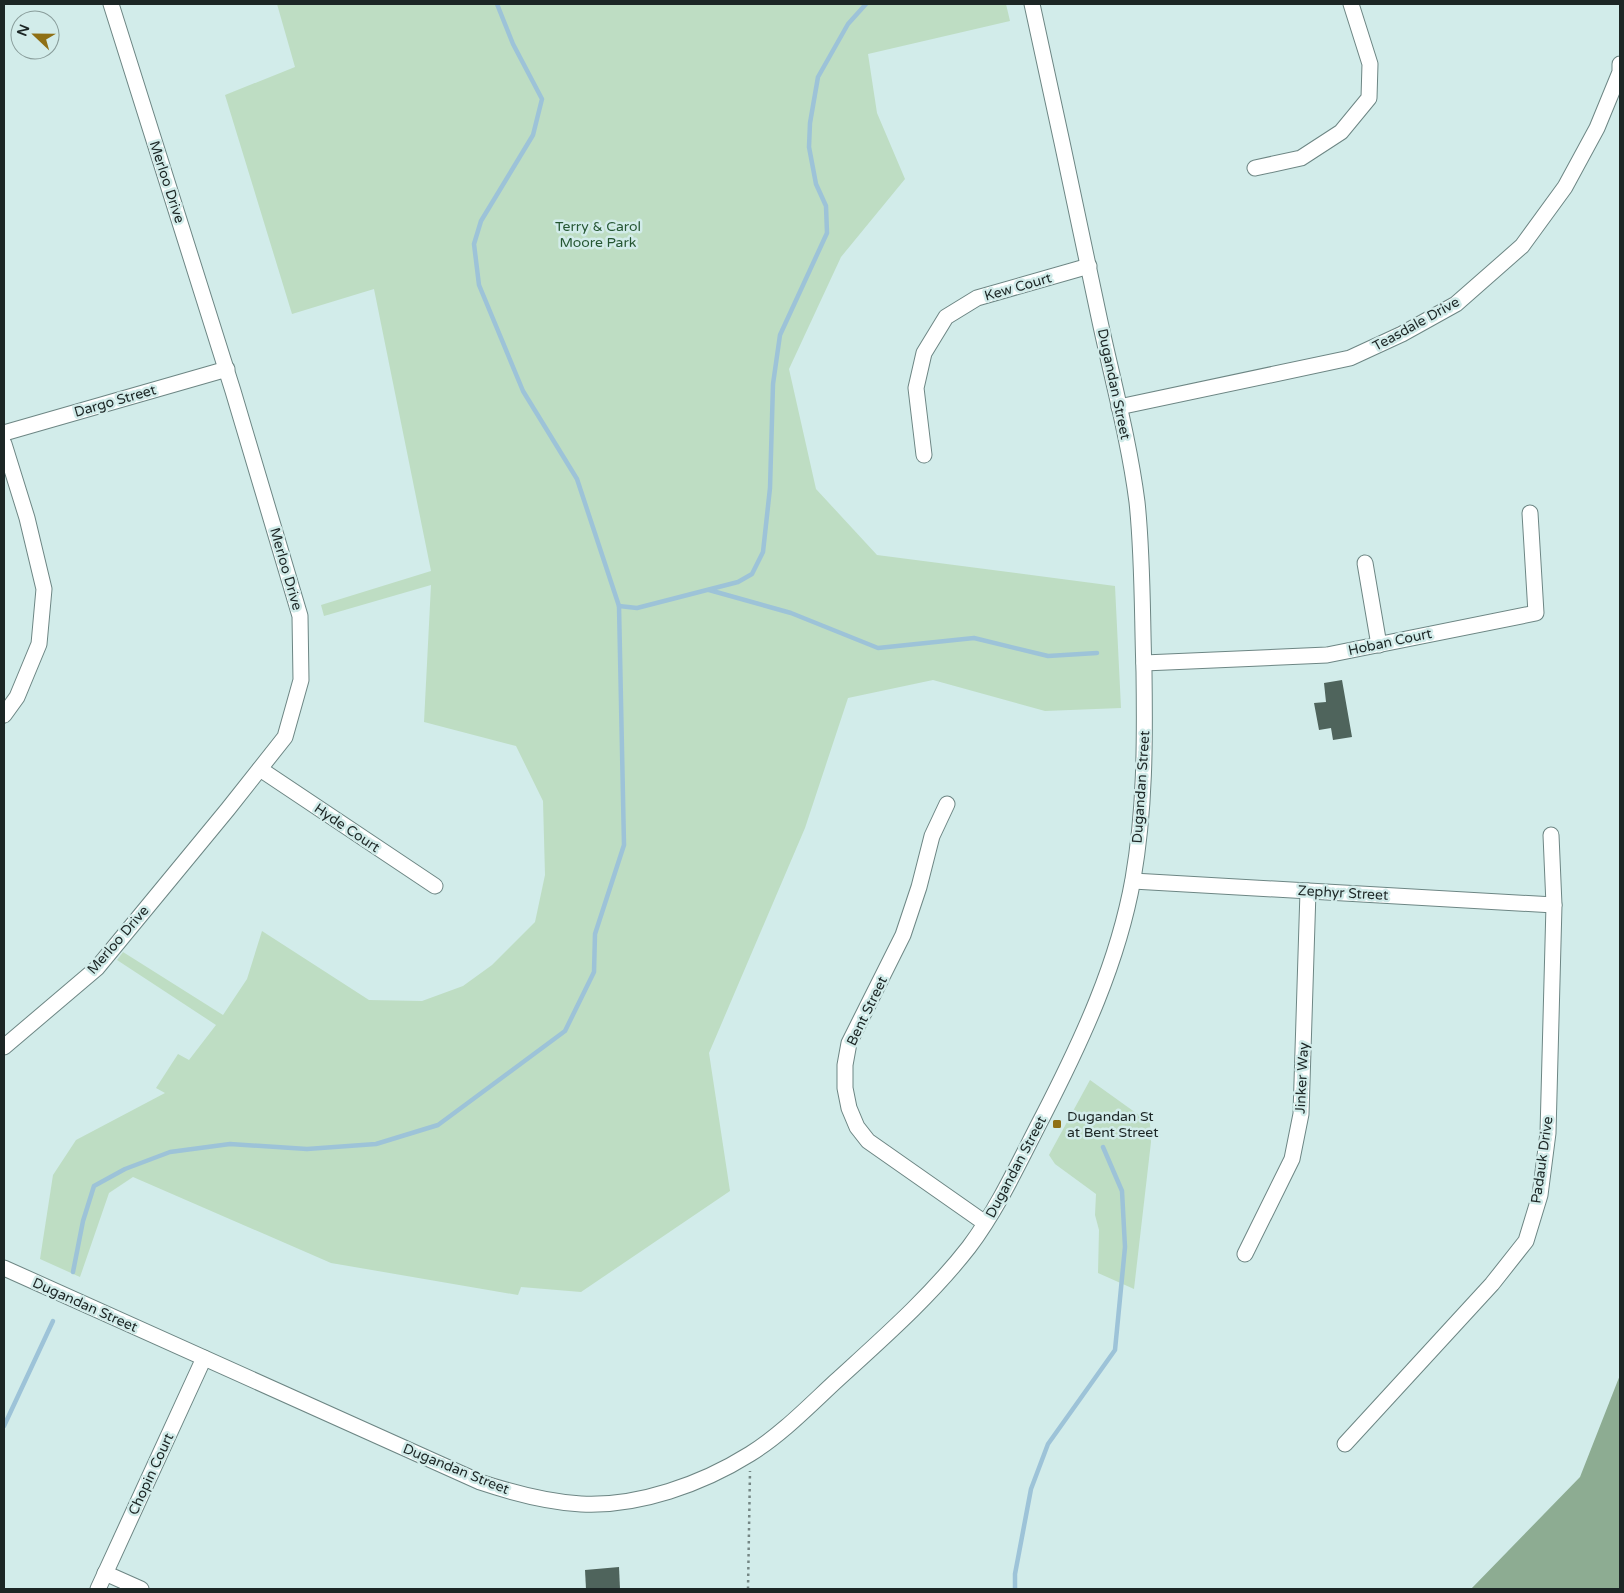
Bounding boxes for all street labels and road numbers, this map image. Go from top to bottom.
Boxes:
street label: Merloo Drive [146,139,188,225]
street label: Kew Court [982,269,1054,305]
street label: Teasdale Drive [1370,293,1462,355]
street label: Dugandan Street [1094,327,1134,442]
street label: Dargo Street [72,381,159,421]
street label: Merloo Drive [266,526,306,612]
street label: Hoban Court [1347,625,1434,659]
street label: Dugandan Street [1129,729,1153,844]
street label: Hyde Court [311,800,384,857]
street label: Zephyr Street [1297,882,1389,904]
street label: Merloo Drive [84,902,152,978]
street label: Bent Street [843,973,891,1048]
street label: Jinker Way [1292,1041,1312,1114]
street label: Dugandan Street [982,1113,1050,1221]
street label: Padauk Drive [1527,1115,1557,1205]
street label: Dugandan Street [30,1274,141,1336]
street label: Chopin Court [125,1430,178,1518]
street label: Dugandan Street [400,1440,512,1498]

